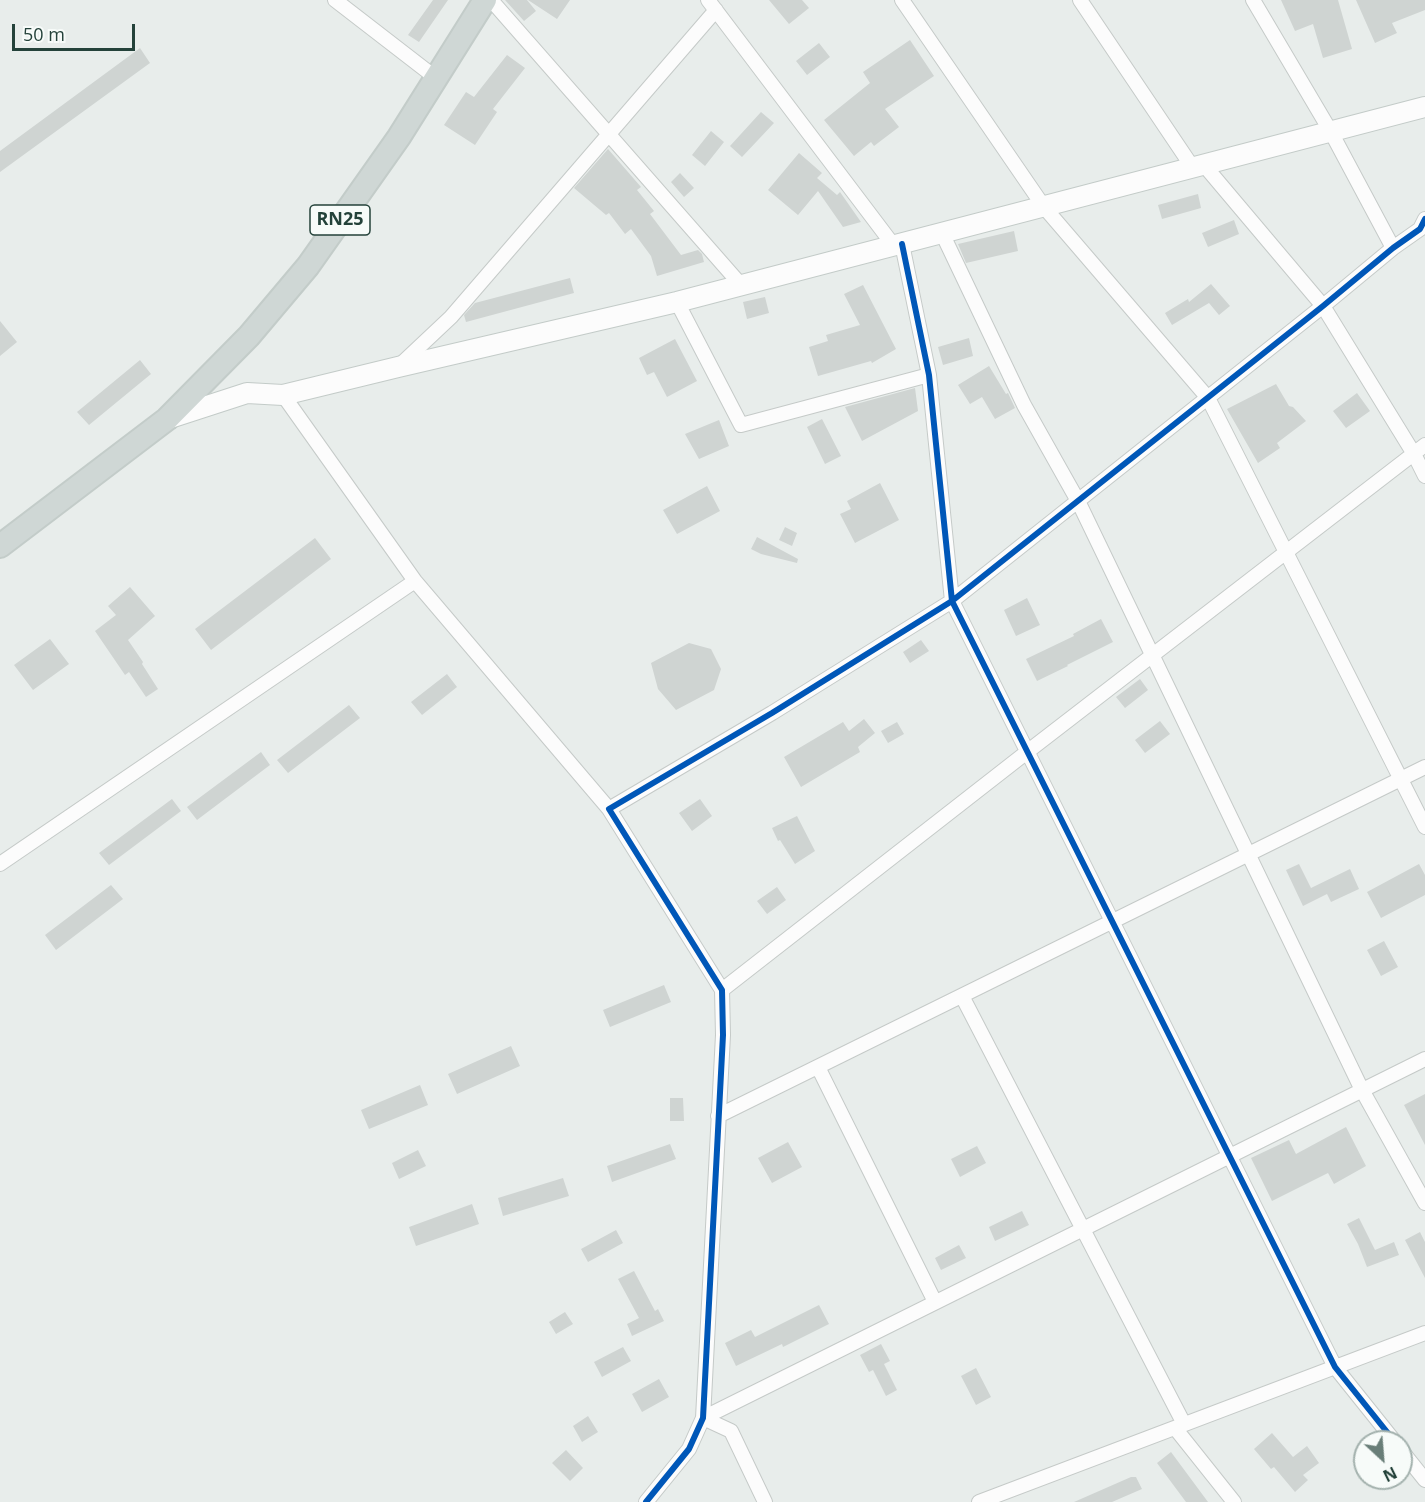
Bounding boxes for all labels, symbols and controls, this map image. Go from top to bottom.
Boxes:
scale bar [15,12,138,50]
text: 50 m [23,22,65,46]
road number: RN25 [310,205,370,235]
north arrow [1353,1430,1413,1490]
text: N [1379,1462,1401,1487]

